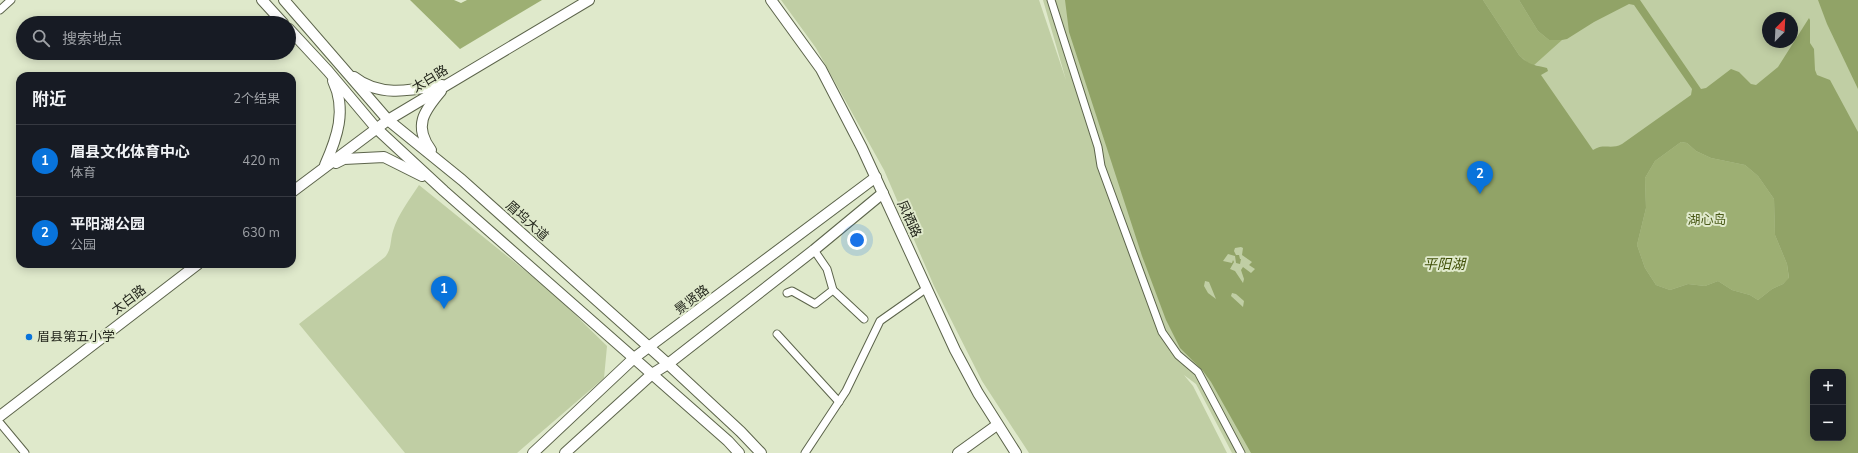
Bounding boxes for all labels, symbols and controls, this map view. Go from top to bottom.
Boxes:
north arrow [1762,12,1798,48]
search box [16,16,296,60]
icon: search [30,27,52,49]
text: 搜索地点 [62,29,122,49]
street label: 太白路 [409,61,451,97]
text: 附近 [32,88,66,111]
text: 2个结果 [233,90,280,108]
text: 眉县文化体育中心 [70,142,190,162]
text: 1 [41,152,49,170]
text: 420 m [242,152,280,170]
pin: 2 [1467,161,1493,194]
text: 体育 [70,164,96,182]
street label: 眉坞大道 [502,197,552,245]
street label: 凤栖路 [893,198,925,240]
park label: 湖心岛 [1687,211,1727,229]
text: 平阳湖公园 [70,214,145,234]
text: 2 [41,224,49,242]
text: 630 m [242,224,280,242]
your location [847,230,867,250]
text: 公园 [70,236,96,254]
water label: 平阳湖 [1423,255,1467,274]
pin: 1 [431,276,457,309]
street label: 太白路 [108,281,150,319]
street label: 景贤路 [671,281,713,319]
place label: 眉县第五小学 [37,328,115,346]
marker: 眉县第五小学 [24,332,34,342]
map controls [1810,369,1846,441]
button: + [1810,369,1846,405]
button: − [1810,405,1846,441]

